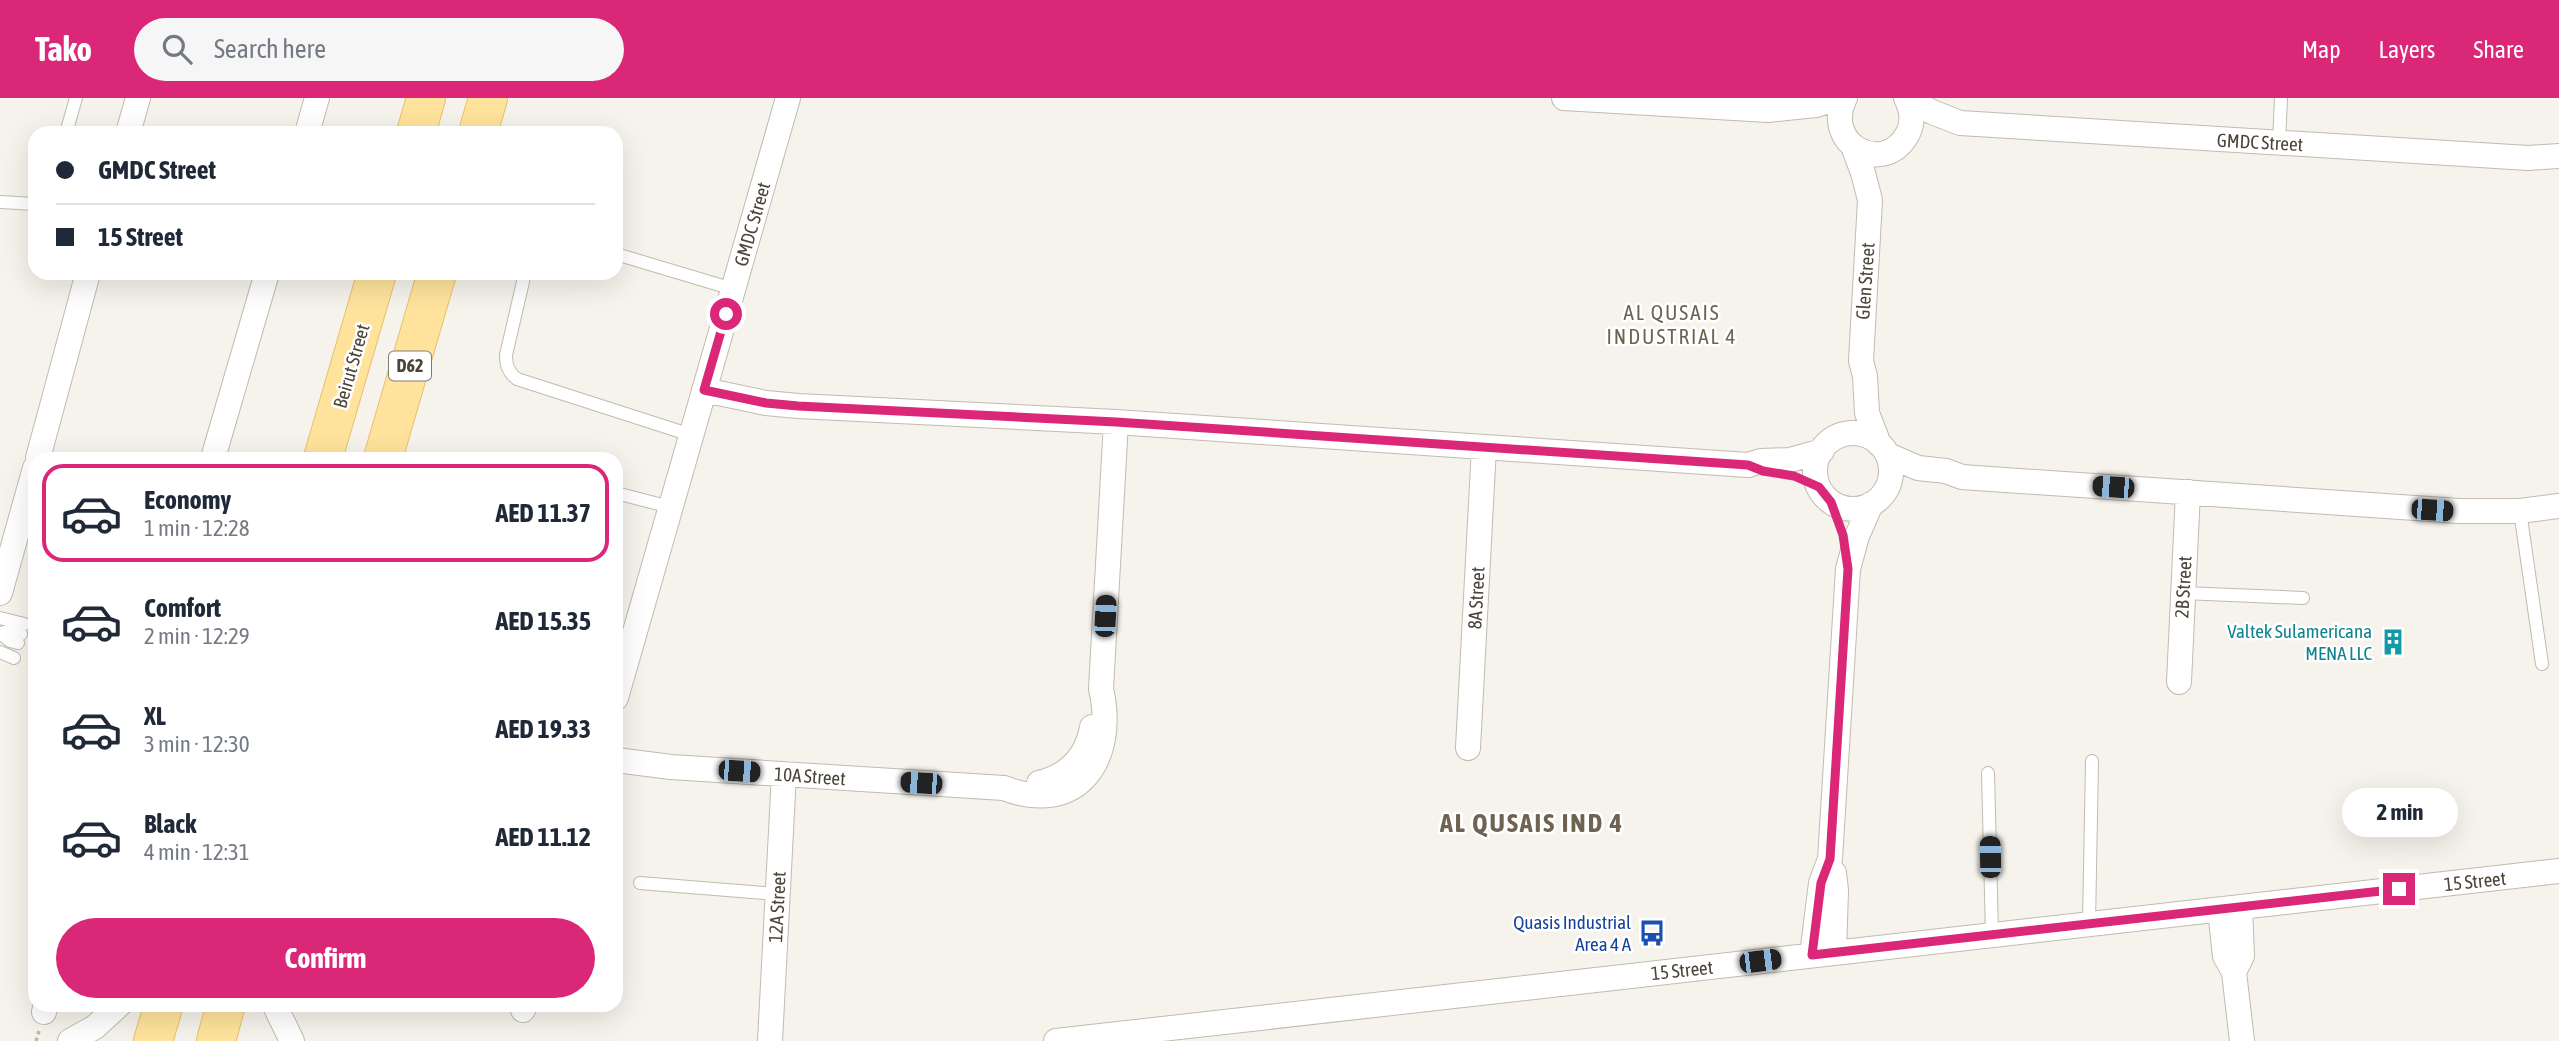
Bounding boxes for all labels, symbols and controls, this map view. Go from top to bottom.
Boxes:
search box [134,18,624,81]
text: Tako [35,30,92,68]
icon: search [158,30,196,68]
text: Search here [214,34,326,64]
text: Map [2302,36,2341,63]
text: Layers [2379,36,2435,63]
text: Share [2473,36,2524,63]
street label: GMDC Street [2216,129,2304,155]
text: GMDC Street [98,155,216,185]
street label: GMDC Street [730,179,774,269]
text: 15 Street [98,222,183,252]
street label: Glen Street [1851,242,1879,320]
route start [710,298,742,330]
district label: AL QUSAIS INDUSTRIAL 4 [1607,300,1737,348]
street label: Beirut Street [328,321,374,411]
road number: D62 [389,352,431,380]
car [2092,475,2135,499]
icon: car [60,482,123,545]
text: Economy [144,485,231,515]
text: AED 11.37 [496,498,591,528]
car [2411,498,2454,522]
text: 1 min · 12:28 [144,515,250,541]
street label: 2B Street [2170,555,2196,619]
street label: 8A Street [1463,566,1489,630]
icon: car [60,590,123,653]
text: Comfort [144,593,221,623]
car [1094,594,1117,638]
text: AED 15.35 [496,606,591,636]
place label: Valtek Sulamericana MENA LLC [2227,620,2372,664]
text: 2 min · 12:29 [144,623,250,649]
building icon: Valtek Sulamericana MENA LLC [2378,627,2408,657]
icon: car [60,698,123,761]
text: XL [144,701,166,731]
text: AED 19.33 [496,714,591,744]
text: 3 min · 12:30 [144,731,250,757]
car [718,759,761,783]
street label: 10A Street [774,763,846,789]
car [900,771,943,795]
callout: 2 min [2341,788,2457,836]
text: 2 min [2377,799,2423,825]
icon: car [60,806,123,869]
district label: AL QUSAIS IND 4 [1439,808,1624,838]
text: Black [144,809,196,839]
text: AED 11.12 [496,822,591,852]
car [1980,836,2001,878]
text: 4 min · 12:31 [144,839,250,865]
street label: 15 Street [2443,867,2507,895]
street label: 12A Street [764,871,790,943]
route end [2383,873,2415,905]
place label: Quasis Industrial Area 4 A [1513,911,1632,955]
button: Confirm [56,918,595,998]
bus stop icon: Quasis Industrial Area 4 A [1637,918,1667,948]
car [1738,948,1783,974]
street label: 15 Street [1650,956,1714,984]

